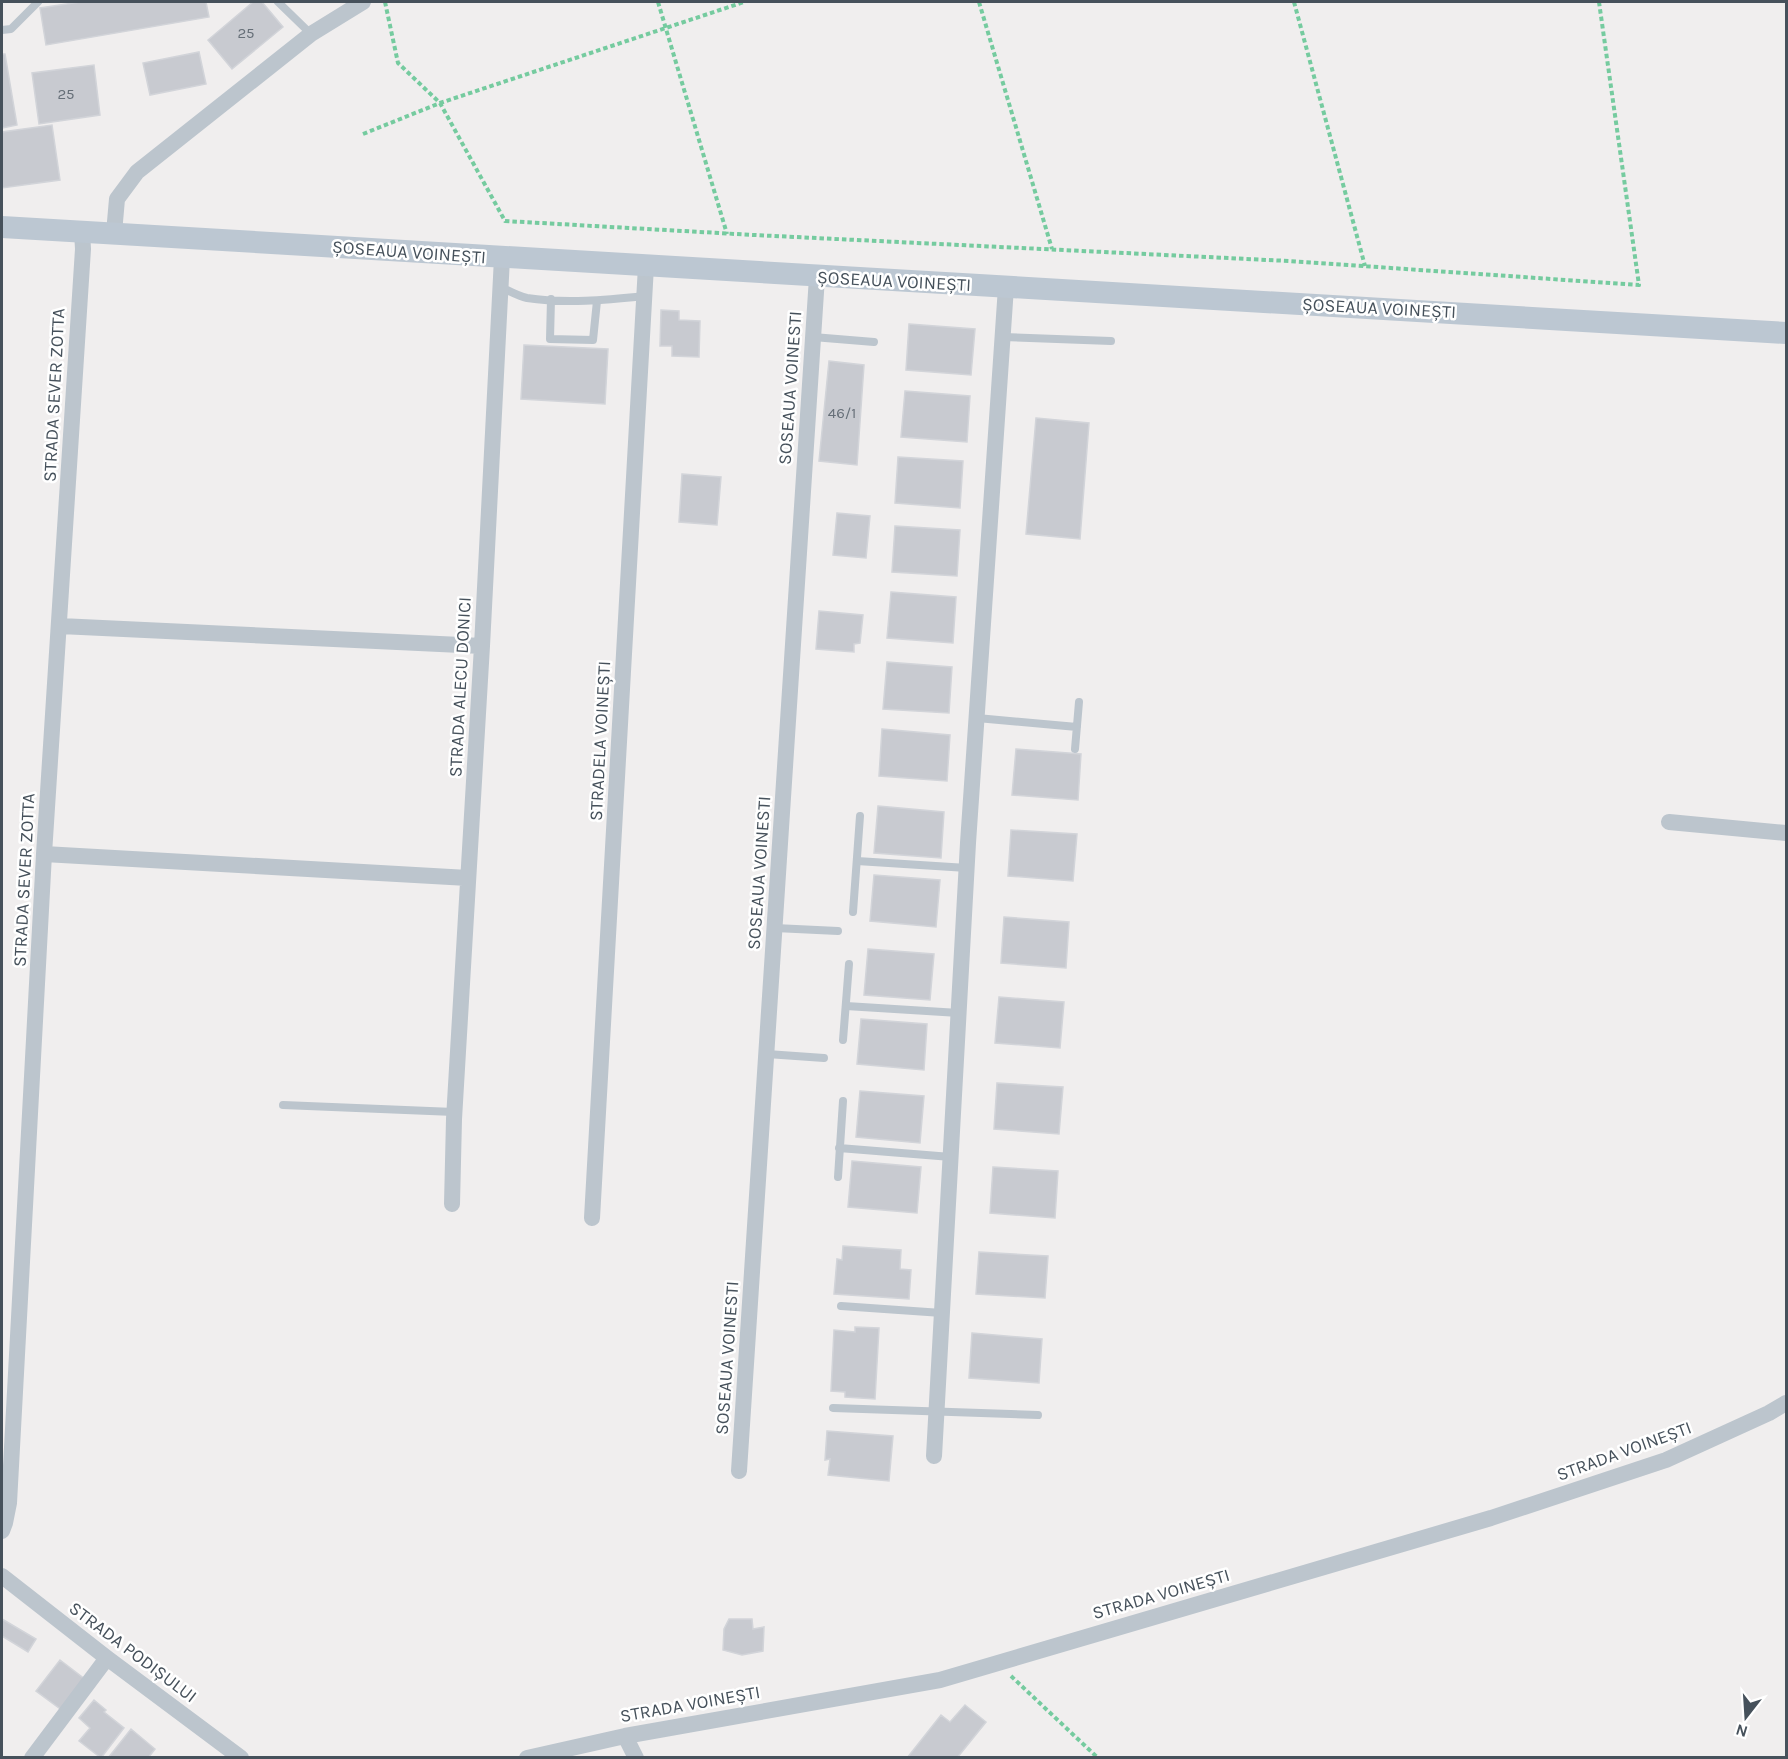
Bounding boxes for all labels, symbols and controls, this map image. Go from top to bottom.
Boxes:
house number: 25 [237,24,255,42]
house number: 25 [57,85,75,103]
street label: ȘOSEAUA VOINEȘTI [331,236,487,268]
street label: ȘOSEAUA VOINEȘTI [816,266,972,296]
street label: ȘOSEAUA VOINEȘTI [1301,293,1457,323]
street label: STRADA SEVER ZOTTA [38,307,70,483]
street label: SOSEAUA VOINESTI [774,310,806,466]
house number: 46/1 [828,404,856,422]
street label: STRADA ALECU DONICI [444,596,476,778]
street label: STRADELA VOINEȘTI [585,660,615,822]
street label: STRADA SEVER ZOTTA [8,792,40,968]
street label: SOSEAUA VOINESTI [743,795,775,951]
street label: SOSEAUA VOINESTI [711,1280,743,1436]
street label: STRADA VOINEȘTI [1554,1416,1694,1486]
street label: STRADA VOINEȘTI [1090,1564,1232,1624]
street label: STRADA PODIȘULUI [65,1597,201,1707]
street label: STRADA VOINEȘTI [618,1681,762,1727]
north arrow [1716,1687,1776,1747]
text: N [1733,1720,1750,1742]

